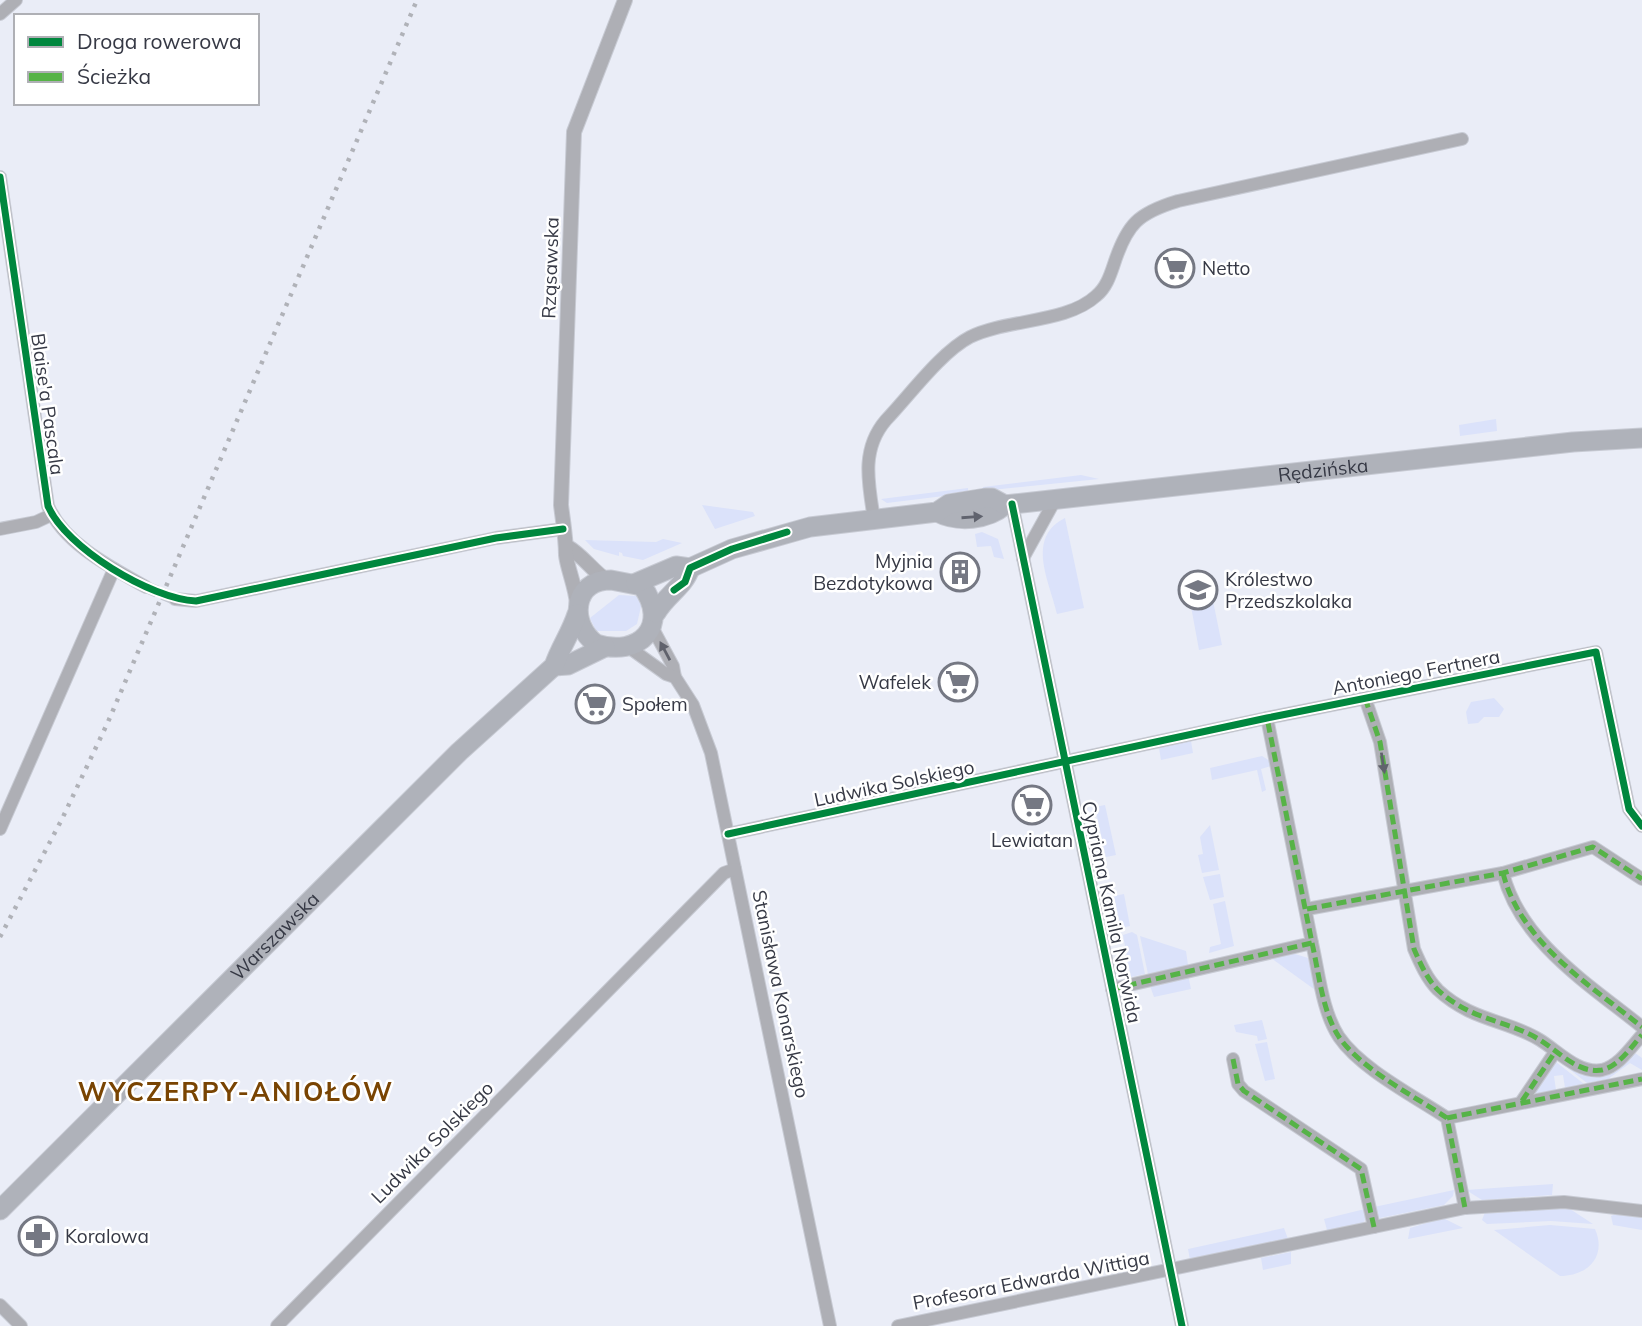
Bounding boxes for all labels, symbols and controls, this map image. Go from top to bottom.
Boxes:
legend [14,14,259,105]
text: Droga rowerowa [77,28,242,54]
text: Ścieżka [77,63,151,89]
street label: Rząsawska [536,217,564,319]
supermarket icon: Netto [1154,247,1196,289]
place label: Netto [1202,256,1250,280]
street label: Blaise'a Pascala [26,331,70,477]
street label: Rędzińska [1277,453,1369,487]
one-way arrow [961,511,983,522]
place label: Myjnia Bezdotykowa [813,549,933,595]
building icon: Myjnia Bezdotykowa [939,551,981,593]
place label: Królestwo Przedszkolaka [1225,567,1352,613]
school or university icon: Królestwo Przedszkolaka [1177,569,1219,611]
one-way arrow [659,641,671,661]
street label: Antoniego Fertnera [1330,644,1502,700]
supermarket icon: Wafelek [937,661,979,703]
place label: Wafelek [858,670,931,694]
supermarket icon: Społem [574,683,616,725]
place label: Społem [622,692,688,716]
one-way arrow [1378,753,1389,775]
street label: Ludwika Solskiego [812,754,976,812]
supermarket icon: Lewiatan [1011,784,1053,826]
street label: Cypriana Kamila Norwida [1077,799,1147,1025]
place label: Lewiatan [991,828,1073,852]
street label: Warszawska [225,887,324,985]
street label: Stanisława Konarskiego [747,888,815,1100]
district label: WYCZERPY-ANIOŁÓW [78,1075,394,1108]
street label: Ludwika Solskiego [366,1076,498,1208]
pharmacy icon: Koralowa [17,1215,59,1257]
place label: Koralowa [65,1224,149,1248]
street label: Profesora Edwarda Wittiga [911,1245,1151,1315]

